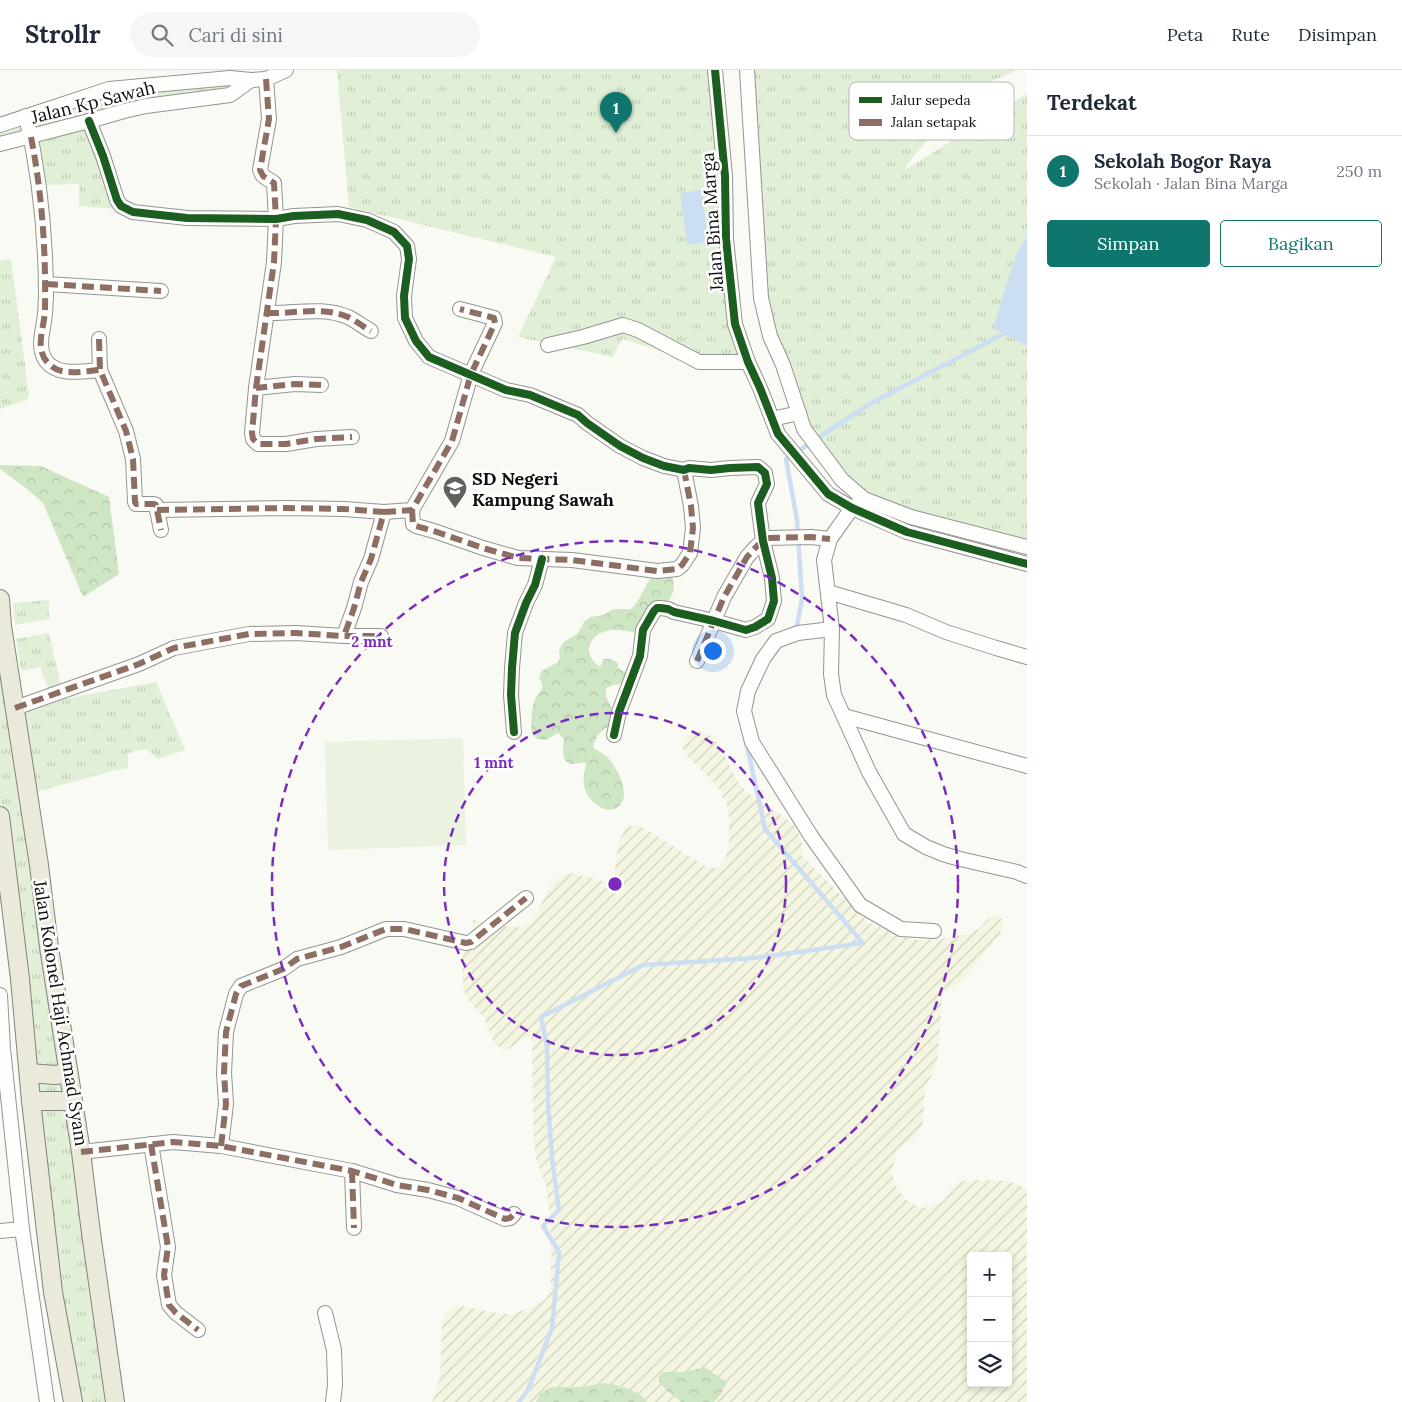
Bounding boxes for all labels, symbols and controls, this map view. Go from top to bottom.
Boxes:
search box [130,12,480,57]
text: Strollr [25,19,100,50]
icon: search [148,21,176,49]
text: Cari di sini [188,23,283,47]
text: Peta [1167,23,1203,46]
text: Rute [1231,23,1270,46]
text: Disimpan [1298,23,1377,46]
street label: Jalan Kp Sawah [28,75,158,129]
legend [849,82,1014,140]
text: Terdekat [1047,89,1137,116]
text: Jalur sepeda [890,91,971,109]
pin: 1 [600,92,632,133]
text: Jalan setapak [890,113,977,131]
text: Sekolah Bogor Raya [1094,149,1271,173]
street label: Jalan Bina Marga [696,152,728,293]
text: 1 [1060,161,1066,181]
text: 250 m [1336,161,1382,181]
text: Sekolah · Jalan Bina Marga [1094,173,1288,193]
button: Simpan [1047,220,1210,267]
button: Bagikan [1220,220,1382,267]
place label: SD Negeri Kampung Sawah [472,467,614,511]
school or university icon: SD Negeri Kampung Sawah [442,475,468,509]
text: 2 mnt [351,632,394,651]
your location [700,638,726,664]
text: 1 mnt [474,753,515,772]
centre of rings [606,875,624,893]
street label: Jalan Kolonel Haji Achmad Syam [28,877,93,1148]
map controls [967,1252,1012,1387]
button: + [967,1252,1012,1297]
button: − [967,1297,1012,1342]
button: layers [967,1342,1012,1387]

